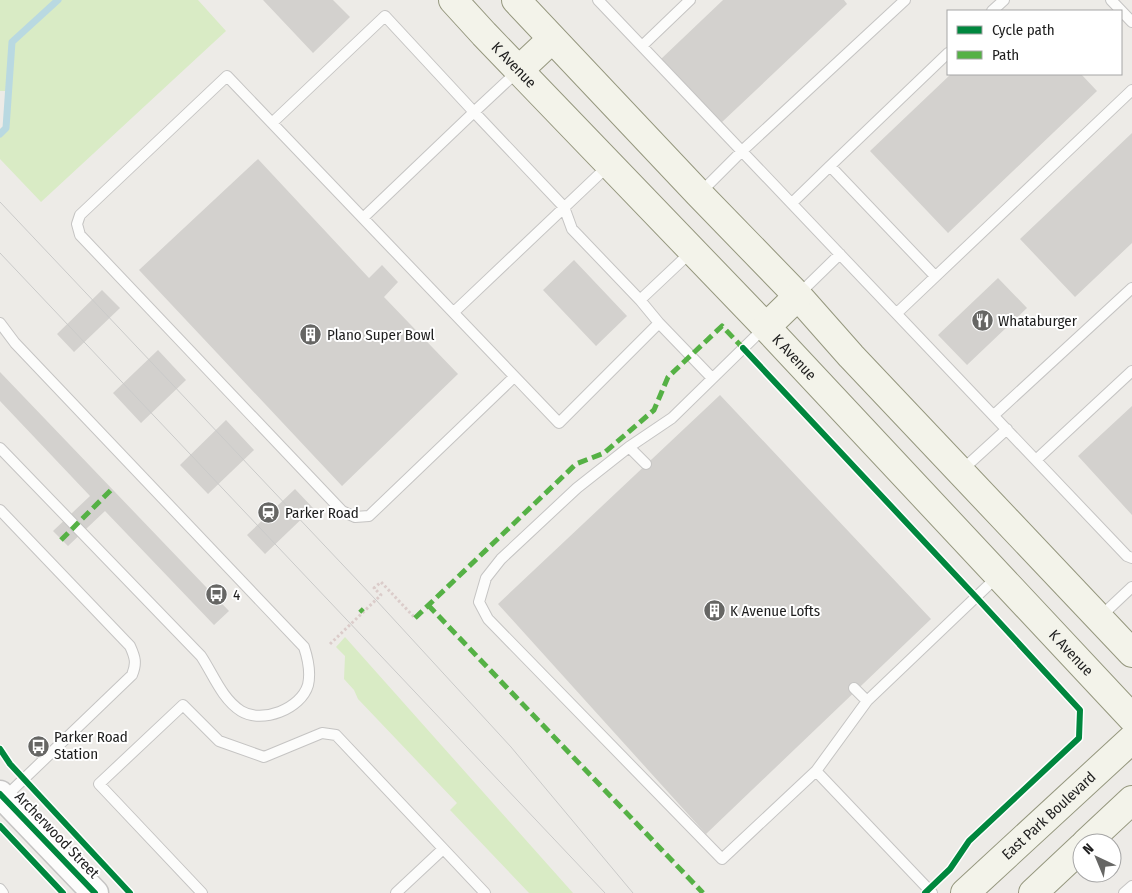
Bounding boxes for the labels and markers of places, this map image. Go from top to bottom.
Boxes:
restaurant icon: Whataburger [970,309,994,333]
place label: Whataburger [998,312,1078,330]
building icon: Plano Super Bowl [299,323,323,347]
place label: Plano Super Bowl [327,326,435,344]
station icon: Parker Road [257,501,281,525]
place label: Parker Road [285,504,359,522]
bus stop icon: 4 [205,583,229,607]
place label: 4 [233,586,240,604]
building icon: K Avenue Lofts [702,599,726,623]
place label: K Avenue Lofts [730,602,820,620]
place label: Parker Road Station [54,728,128,763]
bus stop icon: Parker Road Station [26,734,50,758]

